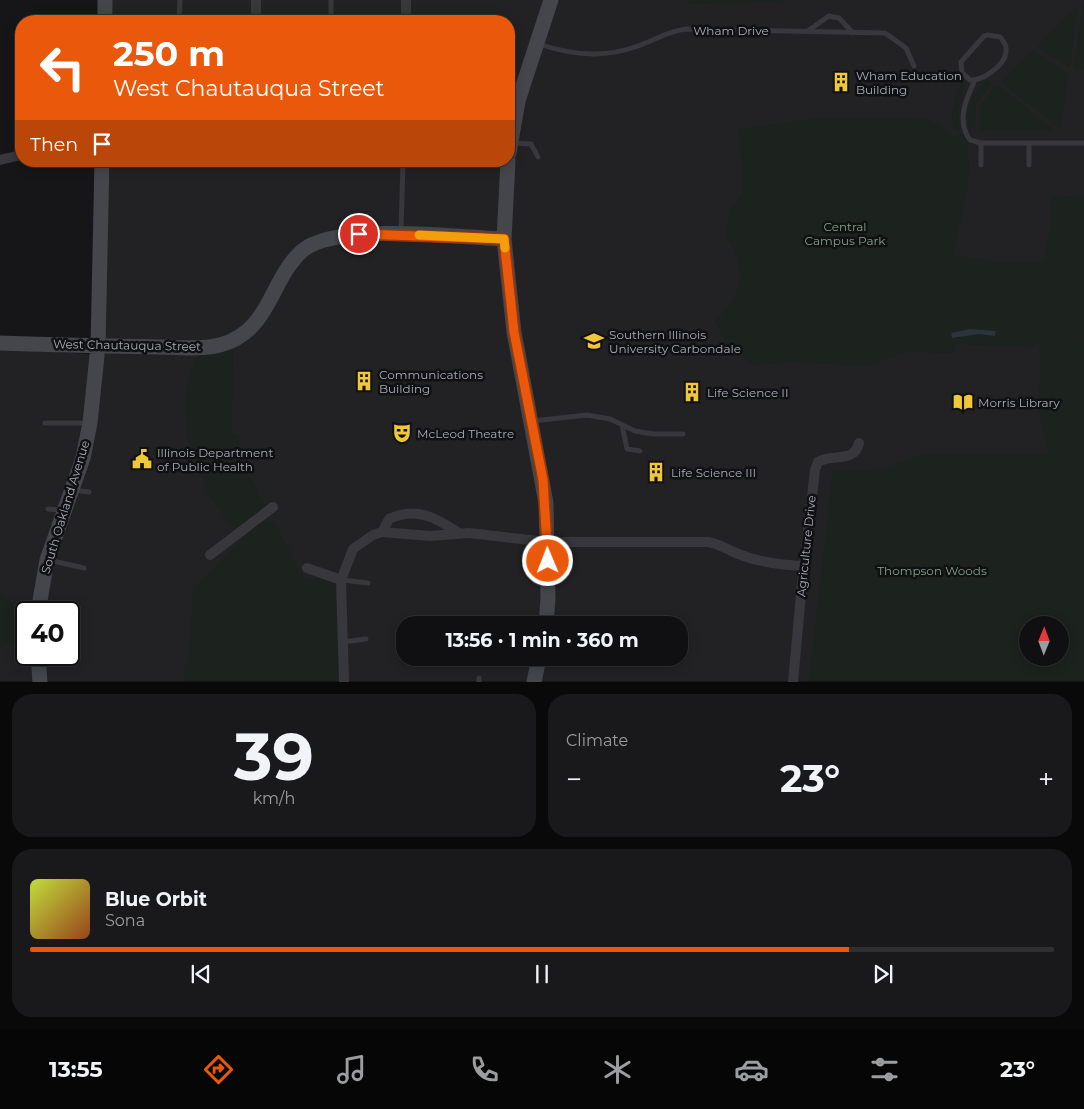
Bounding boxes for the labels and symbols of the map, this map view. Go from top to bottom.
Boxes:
street label: Wham Drive [693,23,769,38]
place label: Wham Education Building [856,68,962,97]
building icon: Wham Education Building [830,71,852,93]
pin [338,213,380,255]
park label: Central Campus Park [805,219,886,248]
place label: Southern Illinois University Carbondale [609,327,741,356]
school or university icon: Southern Illinois University Carbondale [583,330,605,352]
street label: West Chautauqua Street [53,336,201,354]
place label: Communications Building [379,367,483,396]
building icon: Communications Building [353,370,375,392]
building icon: Life Science II [681,381,703,403]
place label: Life Science II [707,385,789,400]
library icon: Morris Library [952,391,974,413]
place label: Morris Library [978,395,1060,410]
theatre icon: McLeod Theatre [391,422,413,444]
place label: McLeod Theatre [417,426,514,441]
street label: South Oakland Avenue [38,439,92,575]
place label: Illinois Department of Public Health [157,445,273,474]
public building icon: Illinois Department of Public Health [131,448,153,470]
building icon: Life Science III [645,461,667,483]
place label: Life Science III [671,465,756,480]
street label: Agriculture Drive [793,494,819,598]
position arrow [521,534,573,586]
park label: Thompson Woods [877,563,987,578]
speed limit sign: 40 [15,601,80,666]
north arrow [1019,616,1069,666]

